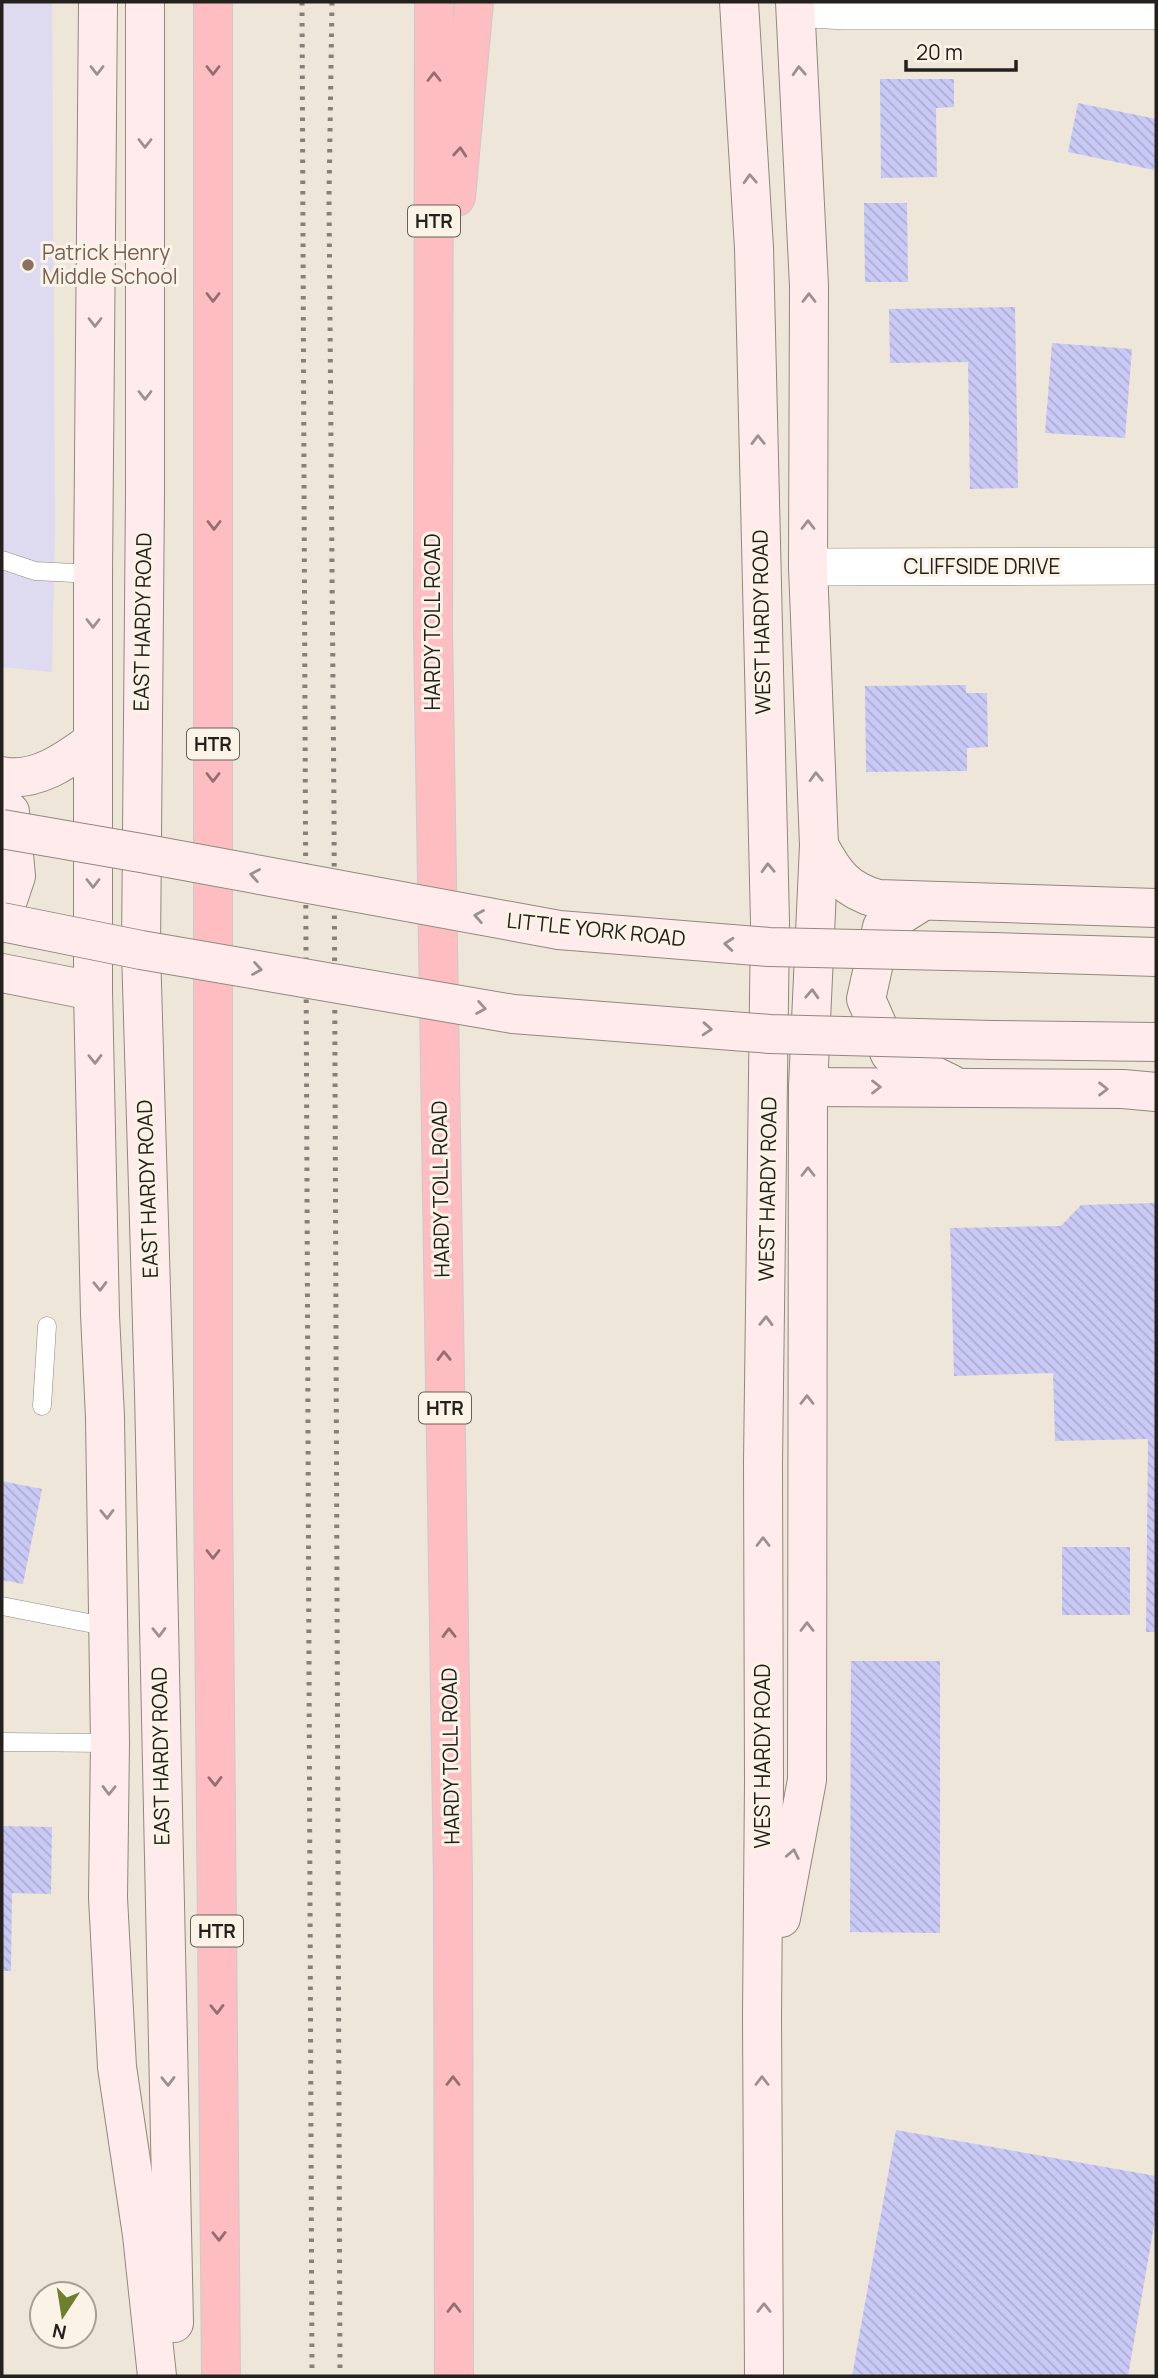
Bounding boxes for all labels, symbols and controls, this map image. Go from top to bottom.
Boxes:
scale bar [906,28,1016,72]
text: 20 m [916,38,963,66]
one-way arrow [89,65,105,76]
one-way arrow [205,65,221,76]
one-way arrow [792,65,807,76]
one-way arrow [426,72,442,82]
one-way arrow [137,139,153,149]
one-way arrow [452,146,467,157]
one-way arrow [743,174,758,185]
road number: HTR [408,206,460,236]
place label: Patrick Henry Middle School [42,238,178,290]
marker: Patrick Henry Middle School [20,257,36,273]
one-way arrow [801,292,817,303]
one-way arrow [205,293,221,303]
one-way arrow [87,317,103,328]
one-way arrow [137,391,153,401]
one-way arrow [750,434,766,445]
one-way arrow [206,520,221,531]
one-way arrow [800,520,816,530]
street label: WEST HARDY ROAD [745,529,777,715]
street label: EAST HARDY ROAD [126,532,158,712]
street label: HARDY TOLL ROAD [418,533,446,711]
street label: CLIFFSIDE DRIVE [904,552,1060,580]
one-way arrow [85,618,101,629]
road number: HTR [187,729,239,760]
one-way arrow [809,771,824,782]
one-way arrow [205,772,221,783]
one-way arrow [760,862,776,872]
one-way arrow [249,868,261,883]
one-way arrow [85,878,101,889]
street label: LITTLE YORK ROAD [505,906,687,952]
one-way arrow [473,909,485,924]
one-way arrow [723,937,734,952]
one-way arrow [251,961,263,976]
one-way arrow [804,988,819,999]
one-way arrow [475,1000,487,1015]
one-way arrow [702,1021,713,1036]
one-way arrow [87,1054,102,1065]
one-way arrow [871,1079,882,1095]
one-way arrow [1099,1081,1109,1097]
street label: WEST HARDY ROAD [751,1096,783,1282]
street label: EAST HARDY ROAD [130,1099,164,1279]
street label: HARDY TOLL ROAD [424,1100,456,1278]
one-way arrow [800,1167,816,1177]
one-way arrow [92,1281,107,1292]
one-way arrow [758,1315,773,1326]
one-way arrow [436,1350,452,1361]
road number: HTR [419,1392,471,1424]
one-way arrow [799,1394,815,1405]
one-way arrow [99,1509,115,1519]
one-way arrow [755,1537,771,1547]
one-way arrow [205,1549,221,1560]
one-way arrow [799,1622,815,1632]
one-way arrow [151,1627,167,1637]
one-way arrow [441,1627,456,1638]
street label: WEST HARDY ROAD [748,1664,776,1848]
street label: EAST HARDY ROAD [144,1666,176,1846]
street label: HARDY TOLL ROAD [434,1667,466,1845]
one-way arrow [207,1777,223,1787]
one-way arrow [102,1785,117,1796]
one-way arrow [785,1848,800,1859]
road number: HTR [191,1915,243,1946]
one-way arrow [210,2004,225,2015]
one-way arrow [445,2075,461,2085]
one-way arrow [754,2075,770,2085]
one-way arrow [161,2076,176,2087]
one-way arrow [212,2231,227,2242]
north arrow [28,2280,98,2350]
one-way arrow [446,2302,462,2313]
one-way arrow [756,2302,771,2313]
text: N [50,2317,69,2346]

